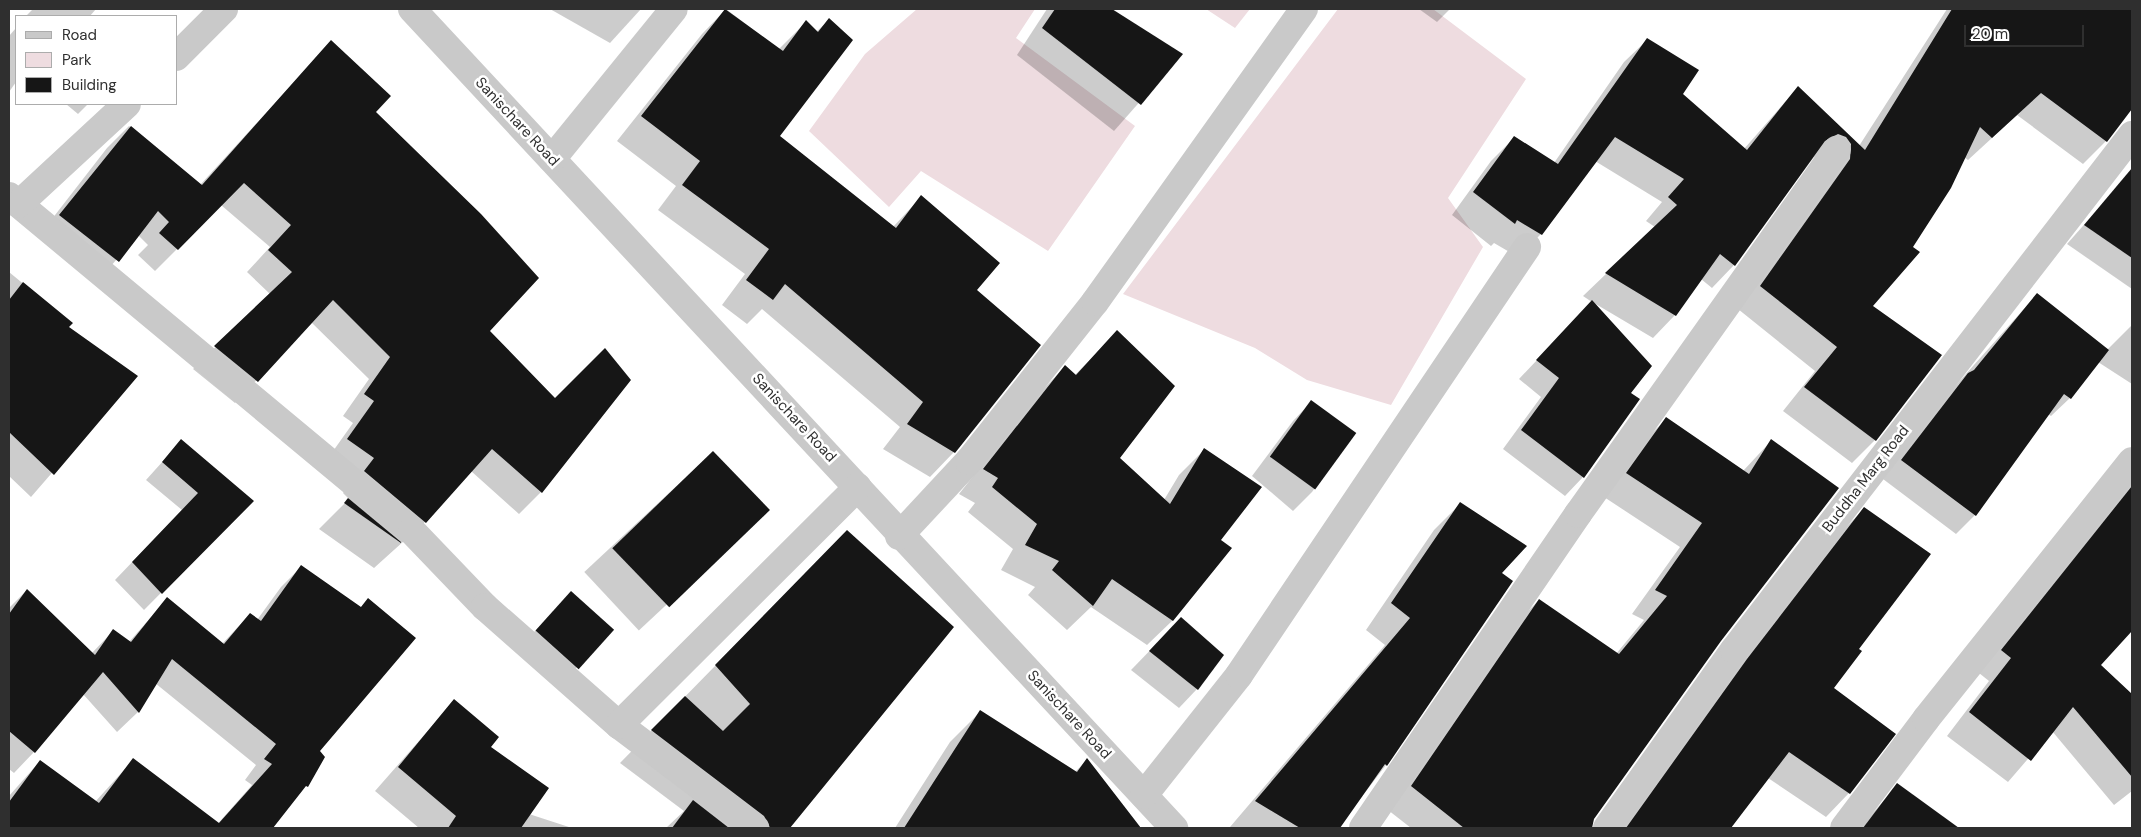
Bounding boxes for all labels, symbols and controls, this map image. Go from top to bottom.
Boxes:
legend [15,15,178,105]
scale bar [1966,15,2086,47]
text: 20 m [1972,24,2008,44]
text: Road [62,25,97,45]
text: Park [62,50,92,70]
street label: Sanischare Road [471,74,563,170]
text: Building [62,75,117,95]
street label: Sanischare Road [748,370,840,466]
street label: Buddha Marg Road [1819,422,1913,536]
street label: Sanischare Road [1023,667,1115,763]

